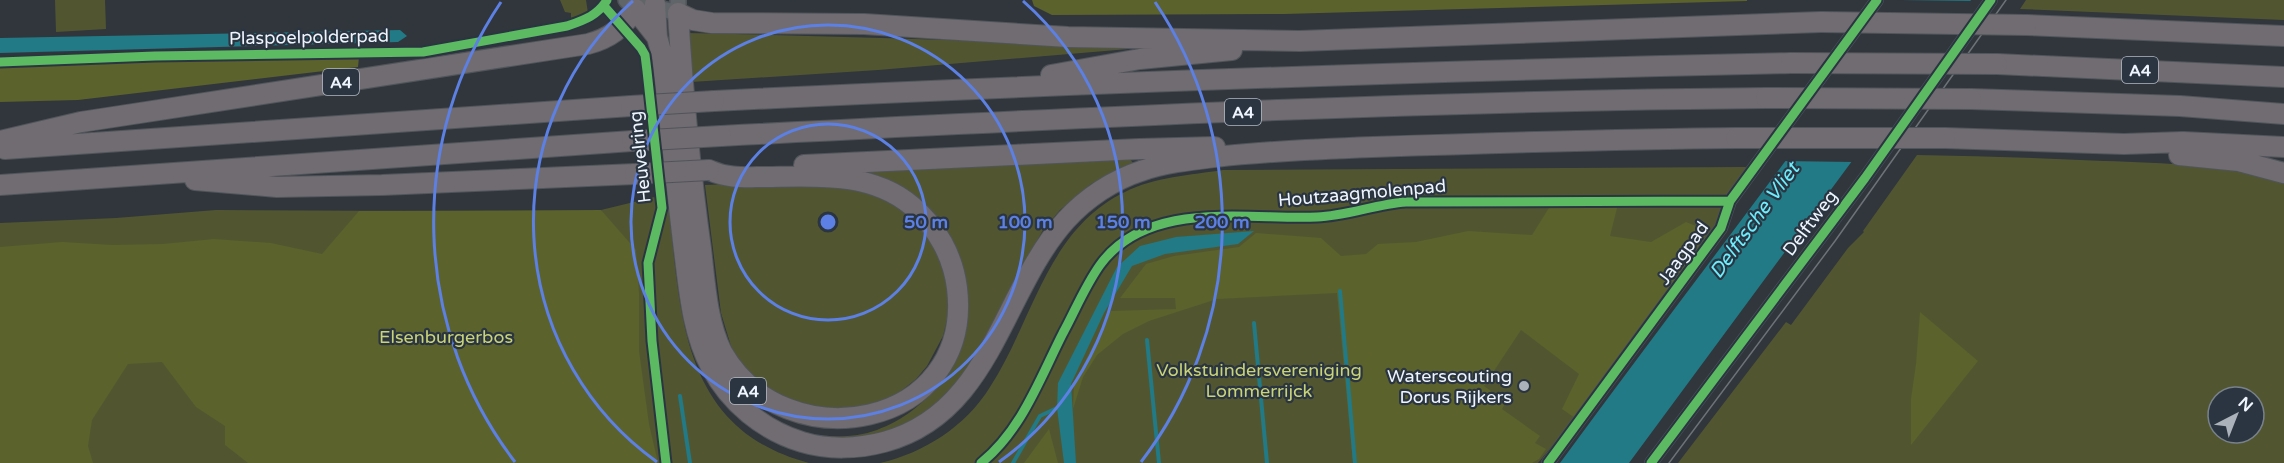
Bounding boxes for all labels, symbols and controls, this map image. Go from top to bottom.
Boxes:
street label: Plaspoelpolderpad [229,25,389,49]
road number: A4 [2122,57,2158,83]
road number: A4 [323,69,359,95]
road number: A4 [1225,99,1261,125]
street label: Heuvelring [624,110,656,204]
water label: Delftsche Vliet [1705,156,1806,283]
street label: Houtzaagmolenpad [1277,175,1447,211]
street label: Delftweg [1778,186,1842,260]
text: 50 m [904,211,948,233]
text: 100 m [997,211,1053,233]
text: 150 m [1095,211,1151,233]
text: 200 m [1194,211,1250,233]
centre of rings [818,212,838,232]
street label: Jaagpad [1653,217,1713,289]
park label: Elsenburgerbos [379,326,513,348]
park label: Volkstuindersvereniging Lommerrijck [1156,359,1362,402]
place label: Waterscouting Dorus Rijkers [1387,365,1512,408]
road number: A4 [730,378,766,404]
marker: Waterscouting Dorus Rijkers [1517,379,1531,393]
north arrow [2206,385,2266,445]
text: N [2234,393,2257,416]

